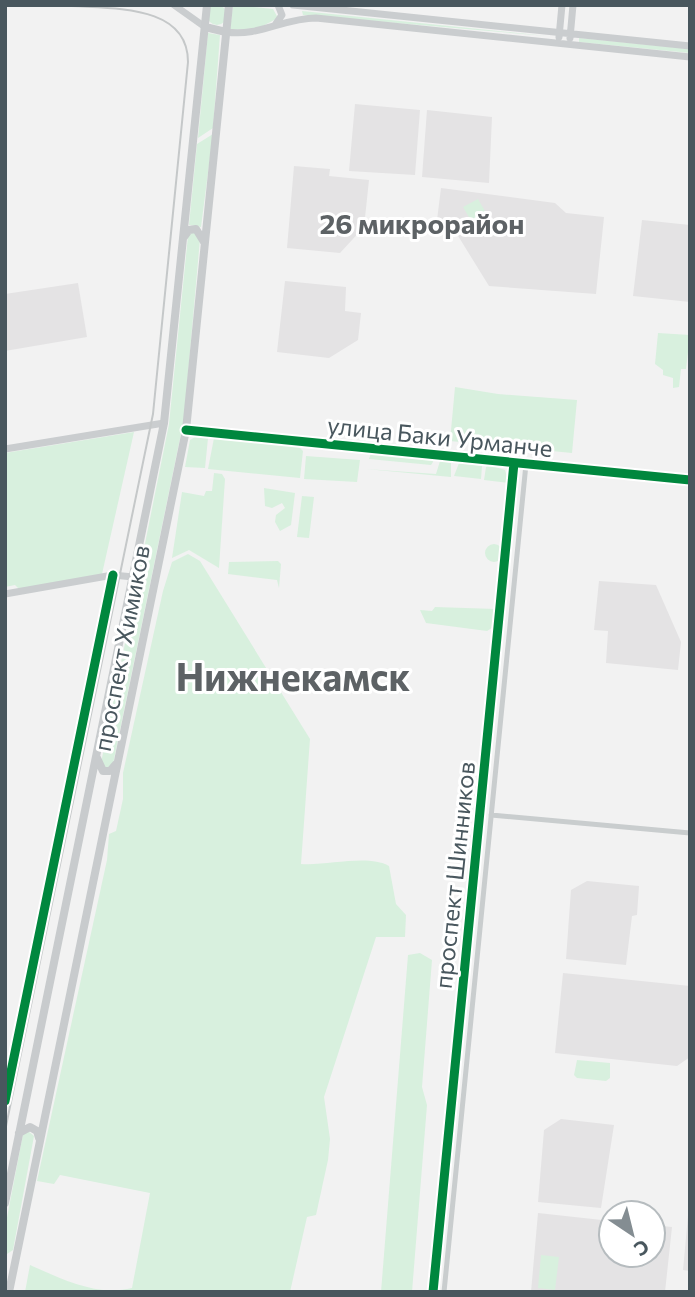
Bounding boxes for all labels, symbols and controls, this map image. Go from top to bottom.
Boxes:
district label: 26 микрорайон [320,206,524,240]
street label: улица Баки Урманче [326,410,554,462]
street label: проспект Химиков [87,543,155,753]
district label: Нижнекамск [176,652,411,699]
street label: проспект Шинников [428,760,480,990]
north arrow [597,1199,667,1269]
text: С [630,1235,654,1261]

